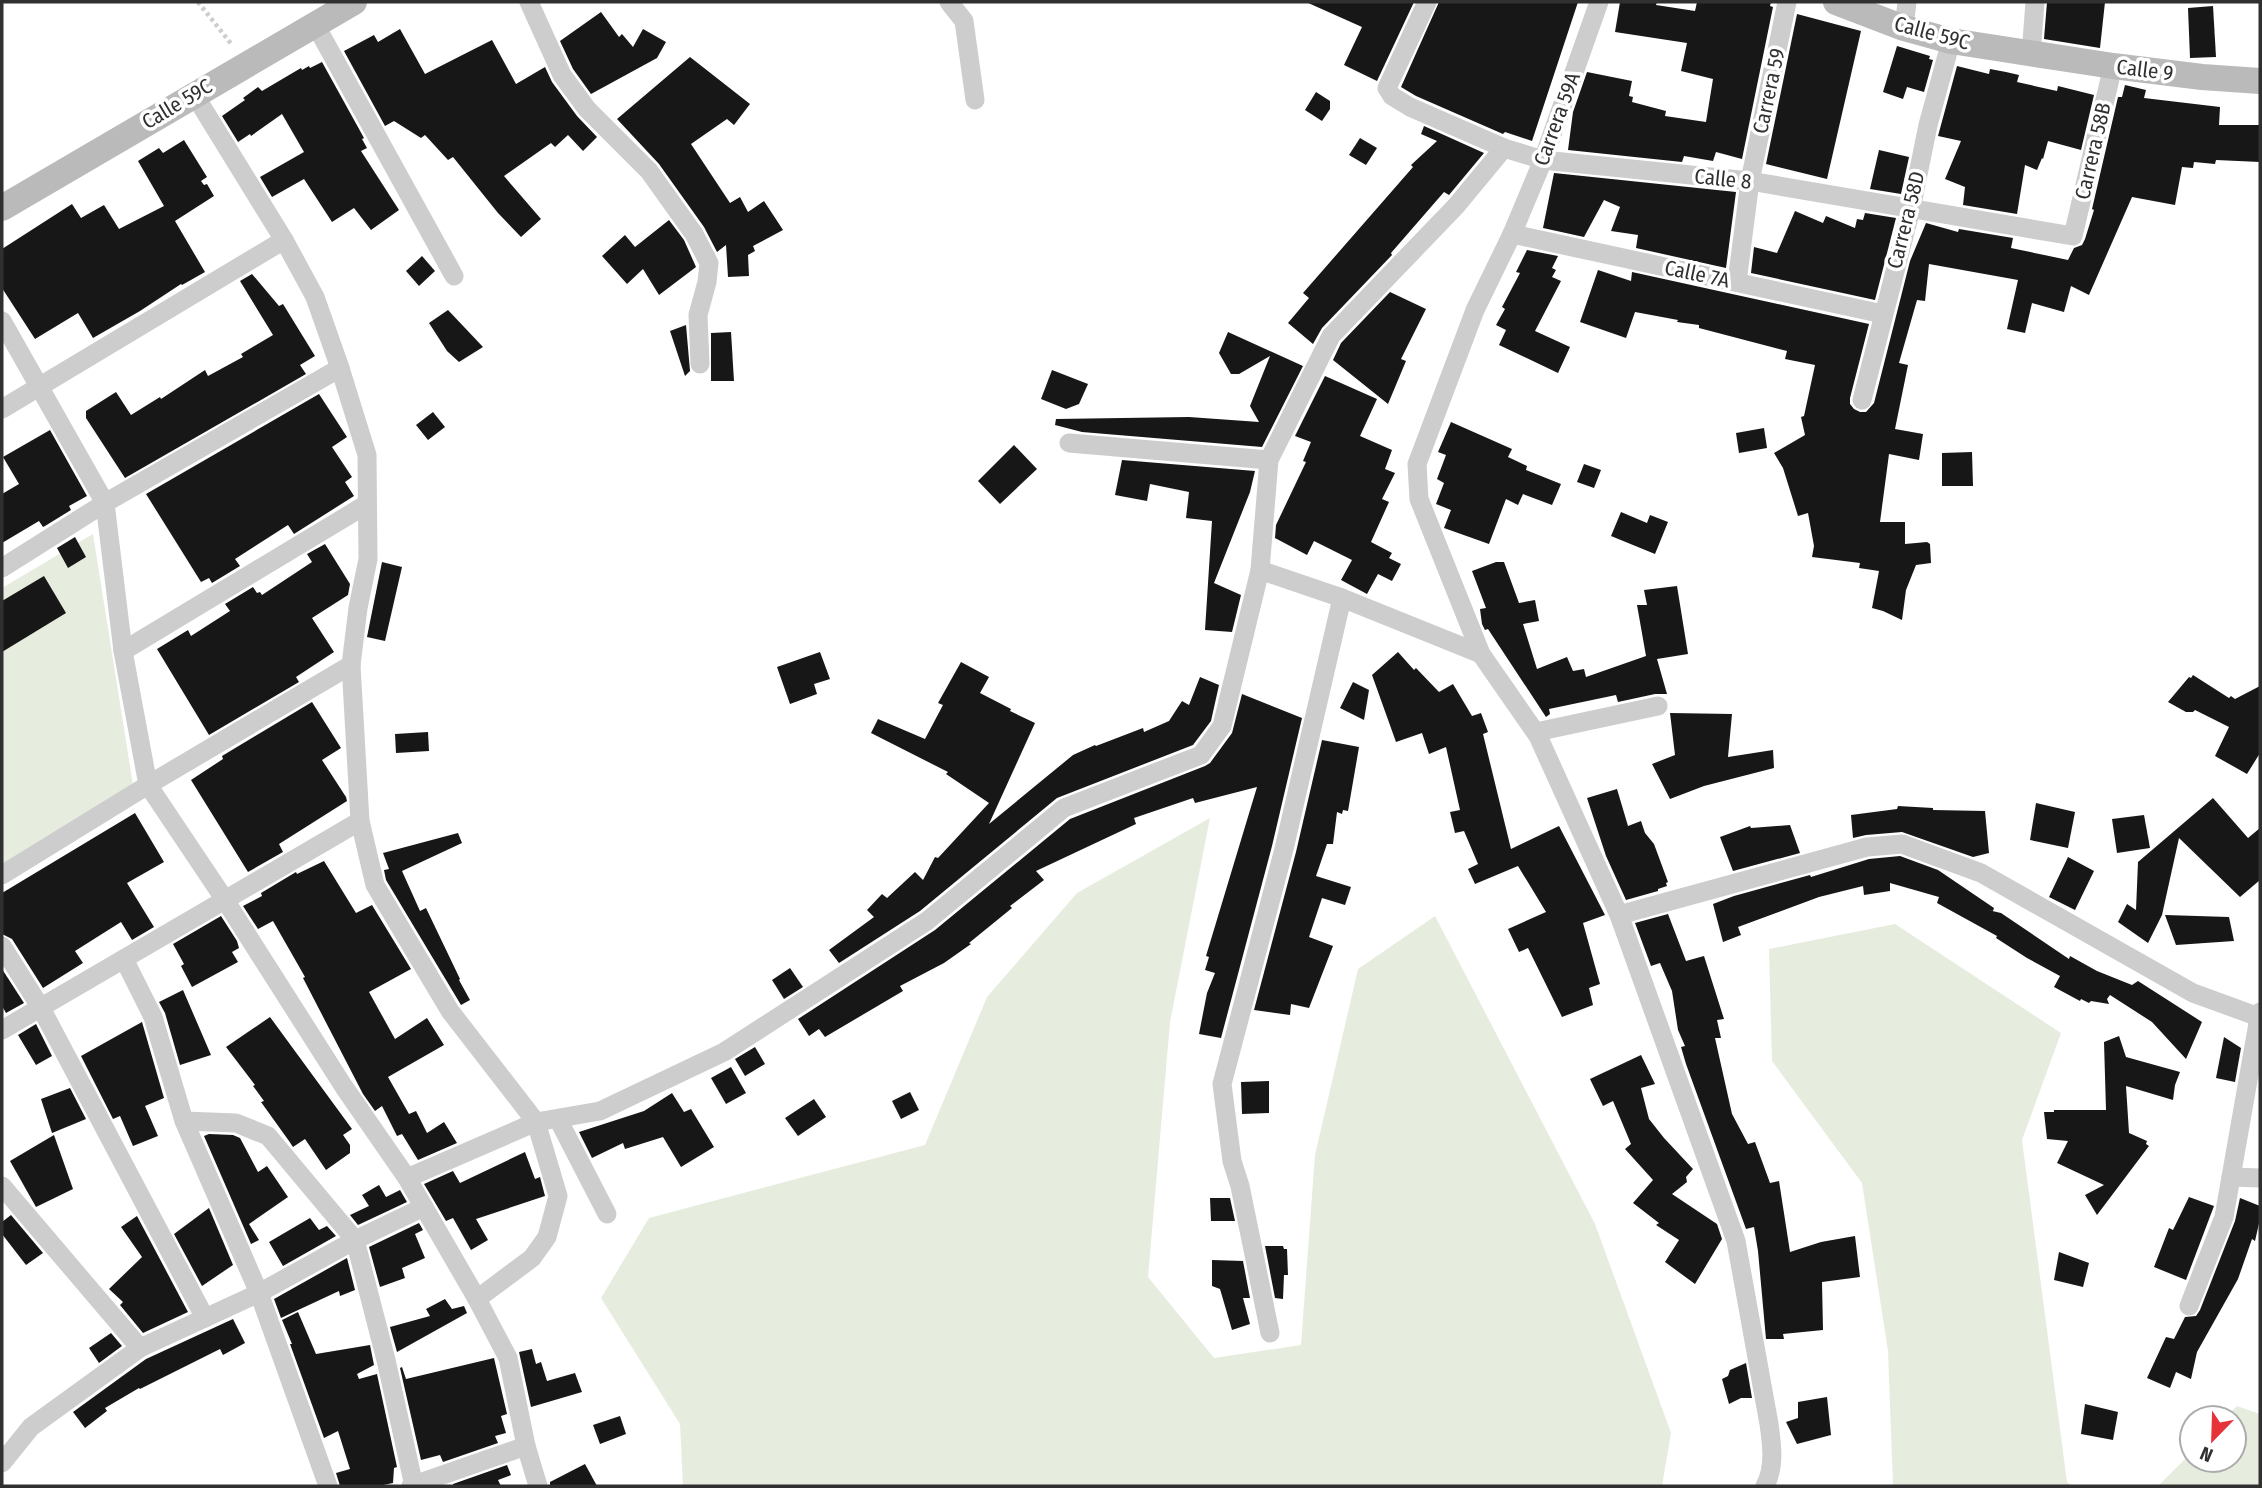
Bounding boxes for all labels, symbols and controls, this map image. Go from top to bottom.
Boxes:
street label: Calle 59C [1891,10,1973,56]
street label: Carrera 59 [1747,46,1791,136]
street label: Calle 9 [2115,54,2175,86]
street label: Carrera 59A [1528,69,1586,169]
street label: Calle 59C [137,73,217,135]
street label: Carrera 58B [2069,100,2117,202]
street label: Calle 8 [1693,163,1753,195]
street label: Carrera 58D [1881,169,1931,271]
street label: Calle 7A [1662,254,1732,294]
north arrow [2178,1404,2248,1474]
text: N [2197,1441,2216,1467]

